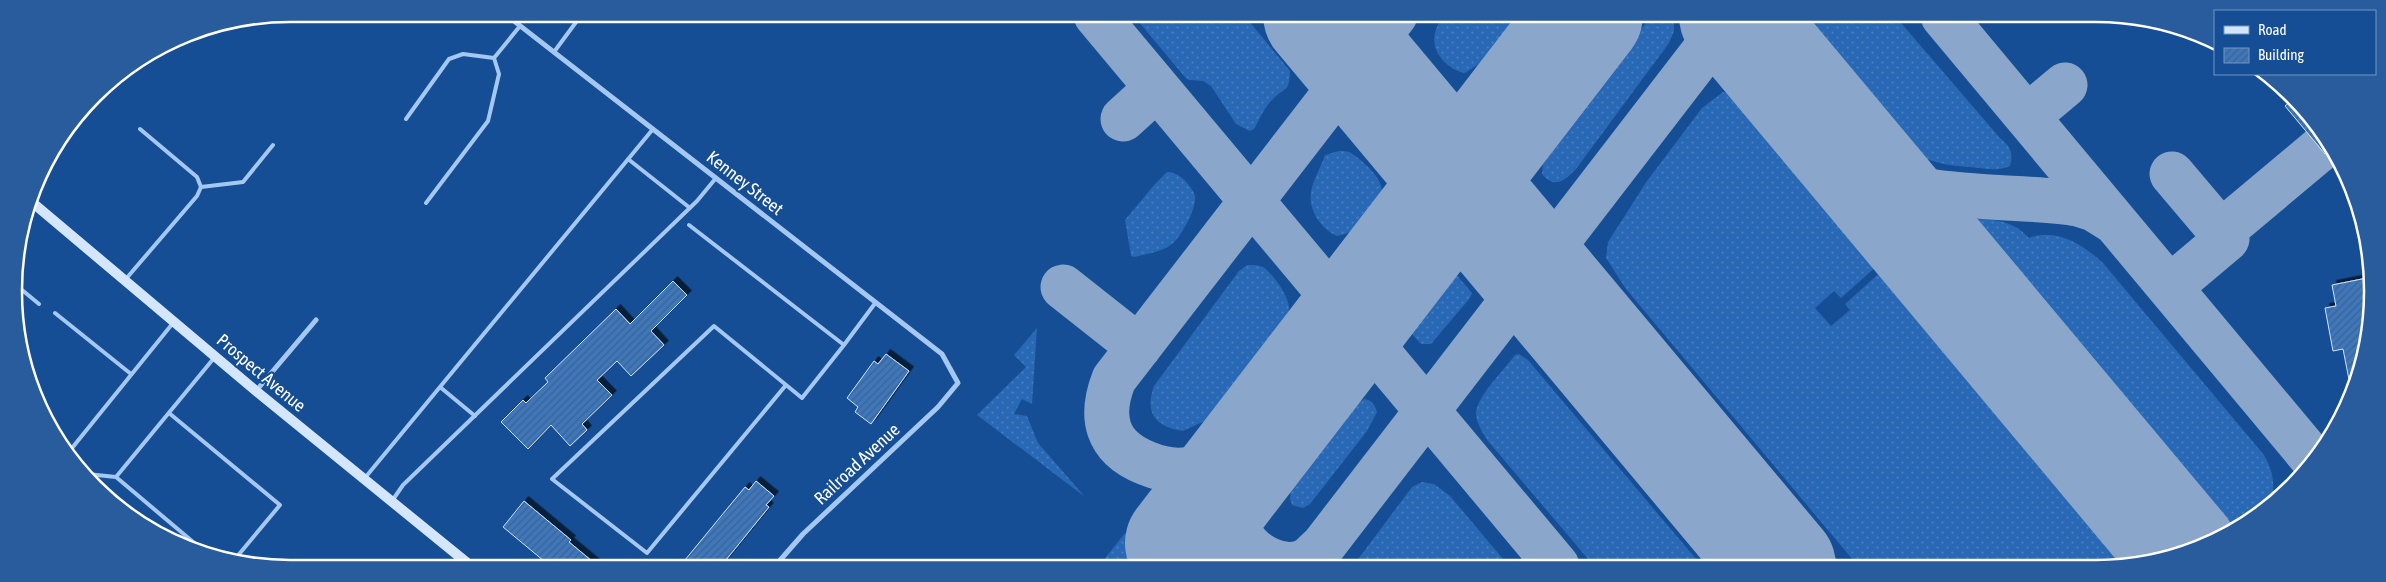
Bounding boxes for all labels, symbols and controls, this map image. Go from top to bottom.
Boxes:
legend [2214,10,2376,75]
text: Road [2258,21,2287,38]
text: Building [2258,46,2304,63]
street label: Kenney Street [703,146,788,219]
street label: Prospect Avenue [213,329,310,416]
street label: Railroad Avenue [810,419,904,509]

